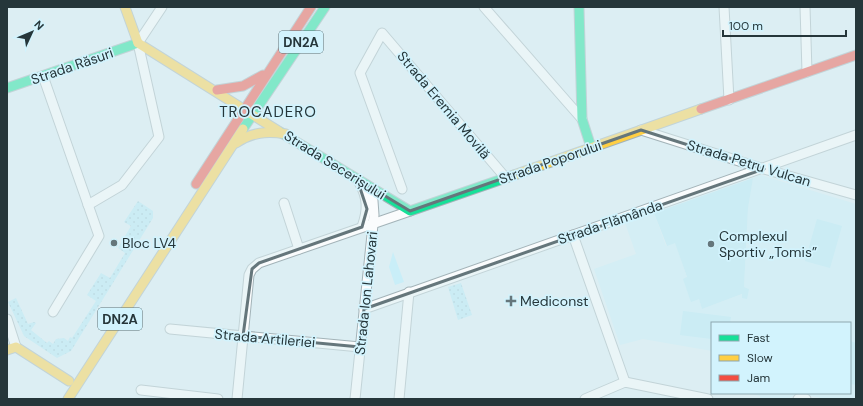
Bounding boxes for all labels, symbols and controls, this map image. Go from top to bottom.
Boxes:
north arrow [12,12,52,52]
scale bar [723,12,846,38]
text: N [31,17,47,33]
text: 100 m [729,18,763,34]
road number: DN2A [279,31,323,53]
street label: Strada Răsuri [28,44,116,88]
street label: Strada Eremia Movilă [393,47,495,163]
district label: TROCADERO [219,102,317,122]
street label: Strada Secerișului [281,126,389,204]
street label: Strada Poporului [496,136,604,188]
street label: Strada Petru Vulcan [685,136,813,190]
street label: Strada Flămânda [555,196,665,248]
place label: Complexul Sportiv „Tomis” [719,227,817,261]
street label: Strada Ion Lahovari [351,230,381,356]
place label: Bloc LV4 [122,234,176,252]
marker: Bloc LV4 [109,238,119,248]
marker: Complexul Sportiv „Tomis” [706,239,716,249]
place label: Mediconst [520,292,588,310]
marker: Mediconst [505,295,517,307]
road number: DN2A [98,308,142,330]
legend [711,322,851,394]
street label: Strada Artileriei [214,325,316,351]
text: Fast [747,330,770,346]
text: Slow [747,350,773,366]
text: Jam [747,370,770,386]

